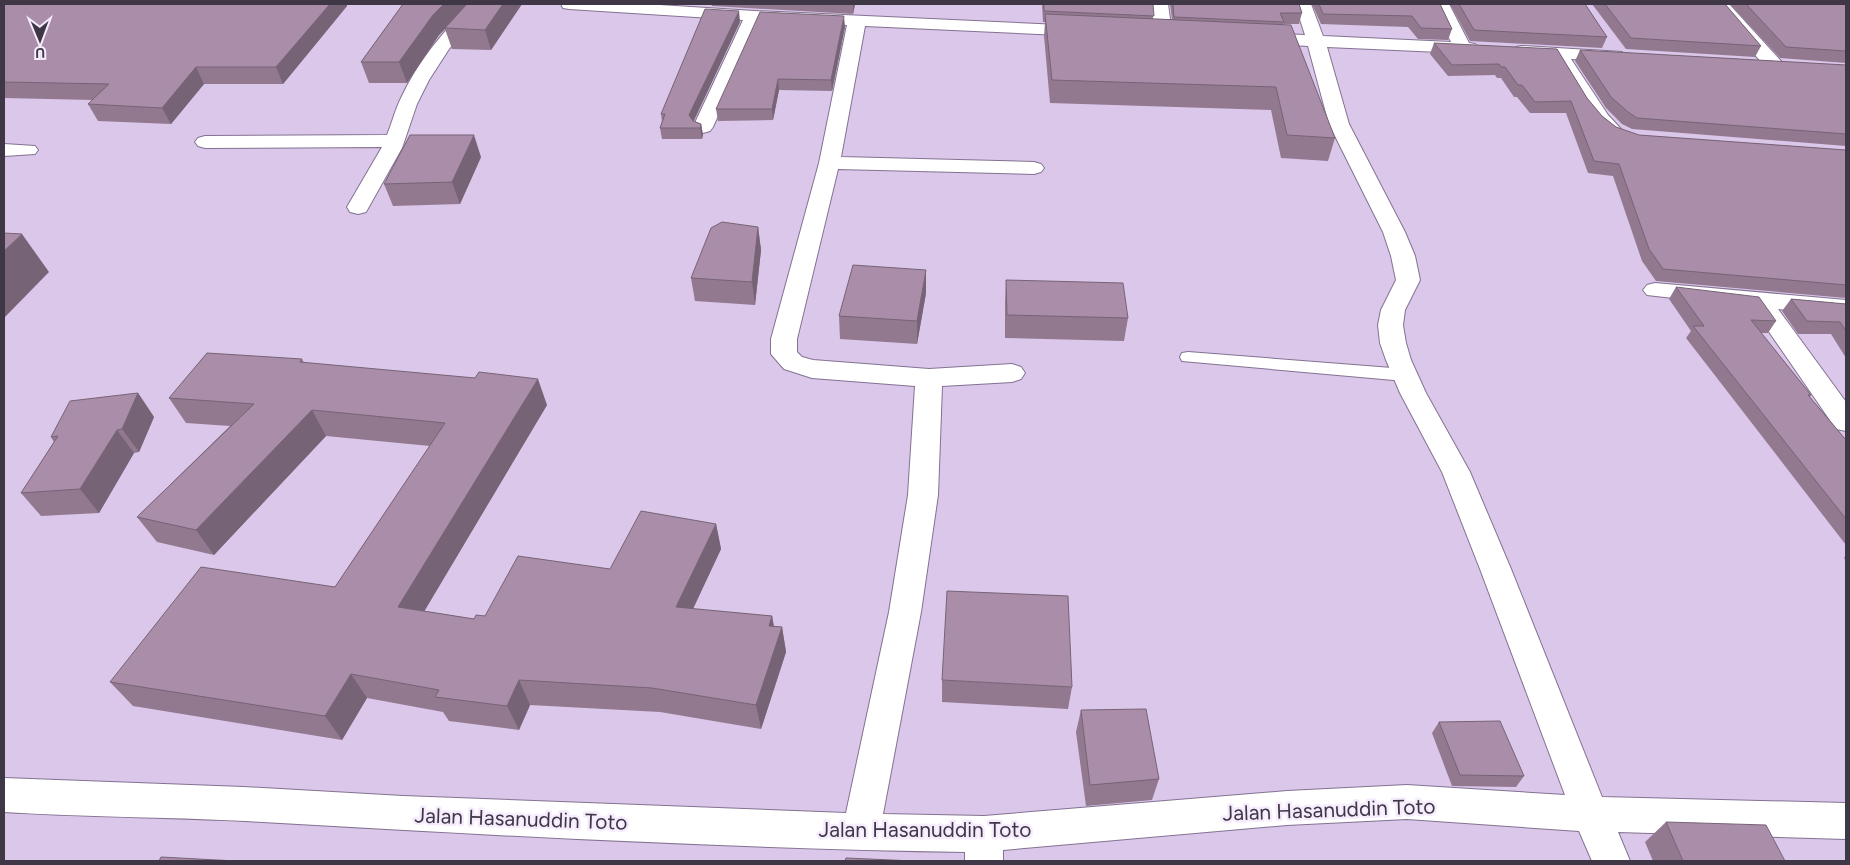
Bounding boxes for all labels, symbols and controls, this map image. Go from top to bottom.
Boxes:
north arrow [15,15,65,65]
text: U [35,44,45,61]
street label: Jalan Hasanuddin Toto [1222,793,1436,826]
street label: Jalan Hasanuddin Toto [414,802,628,835]
street label: Jalan Hasanuddin Toto [818,817,1032,842]

